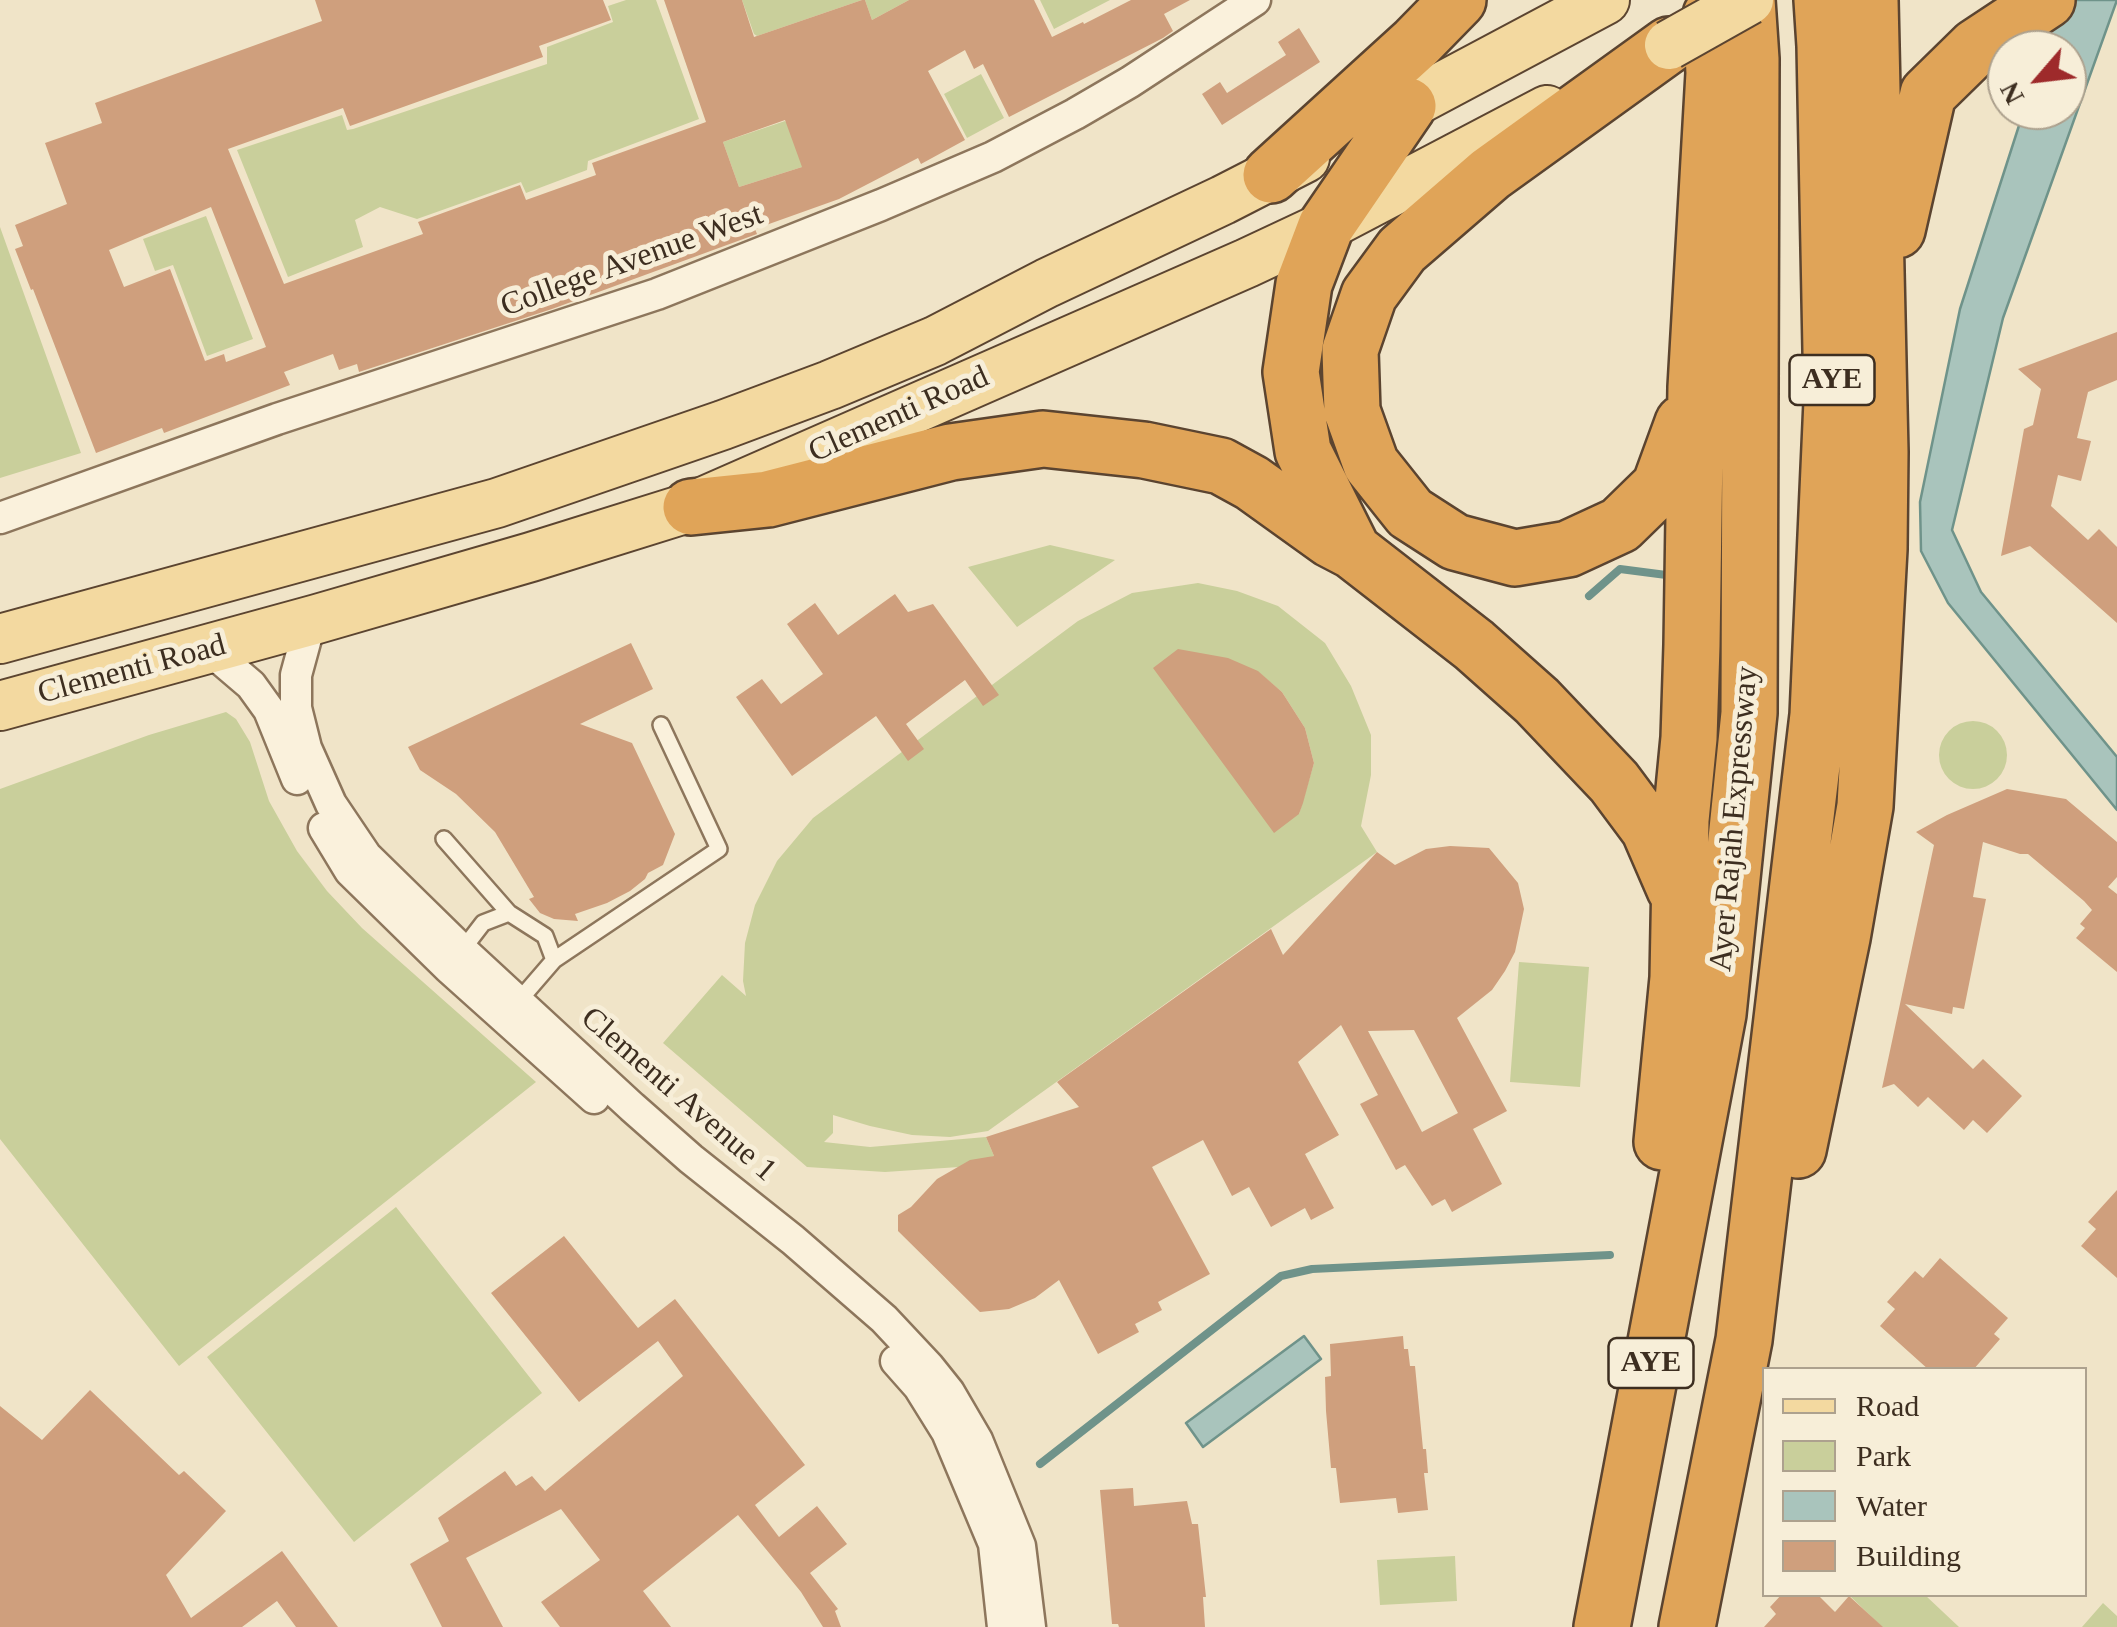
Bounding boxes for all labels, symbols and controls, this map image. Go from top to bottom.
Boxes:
north arrow [1987,30,2087,130]
text: N [1993,77,2030,110]
street label: College Avenue West [496,196,768,326]
road number: AYE [1790,355,1874,405]
street label: Clementi Road [803,358,995,472]
street label: Clementi Road [34,626,230,714]
street label: Ayer Rajah Expressway [1703,665,1767,973]
street label: Clementi Avenue 1 [572,1000,784,1190]
road number: AYE [1608,1338,1694,1388]
legend [1762,1367,2087,1597]
text: Road [1856,1389,1919,1422]
text: Park [1856,1439,1911,1472]
text: Water [1856,1489,1927,1522]
text: Building [1856,1539,1961,1572]

